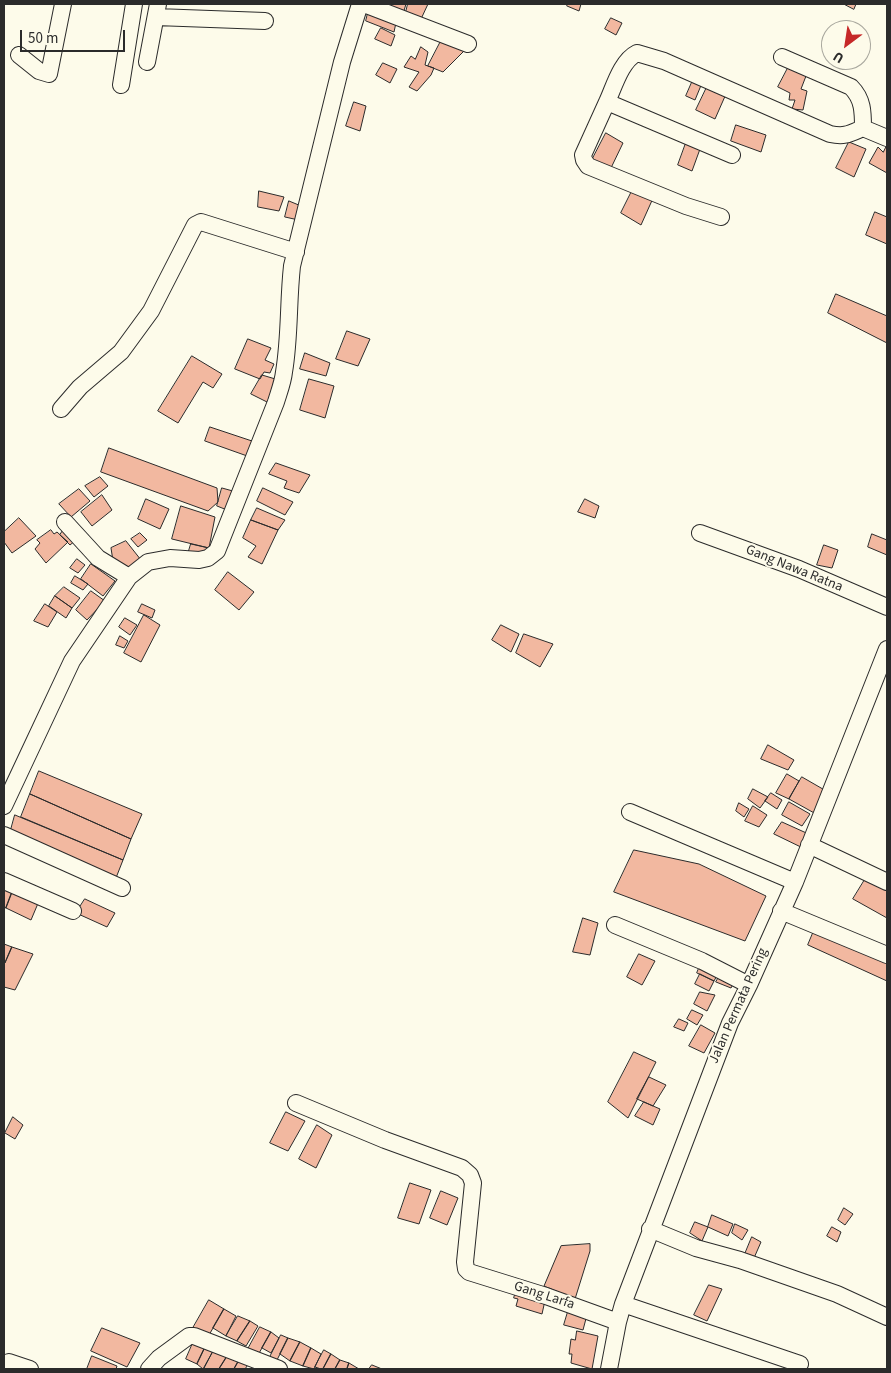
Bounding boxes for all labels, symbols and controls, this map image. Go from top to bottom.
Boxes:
scale bar [22,20,128,52]
north arrow [821,20,871,70]
text: 50 m [28,28,58,49]
text: U [830,46,848,68]
street label: Gang Nawa Ratna [743,542,845,596]
street label: Jalan Permata Pering [706,946,772,1066]
street label: Gang Larfa [512,1278,576,1314]

